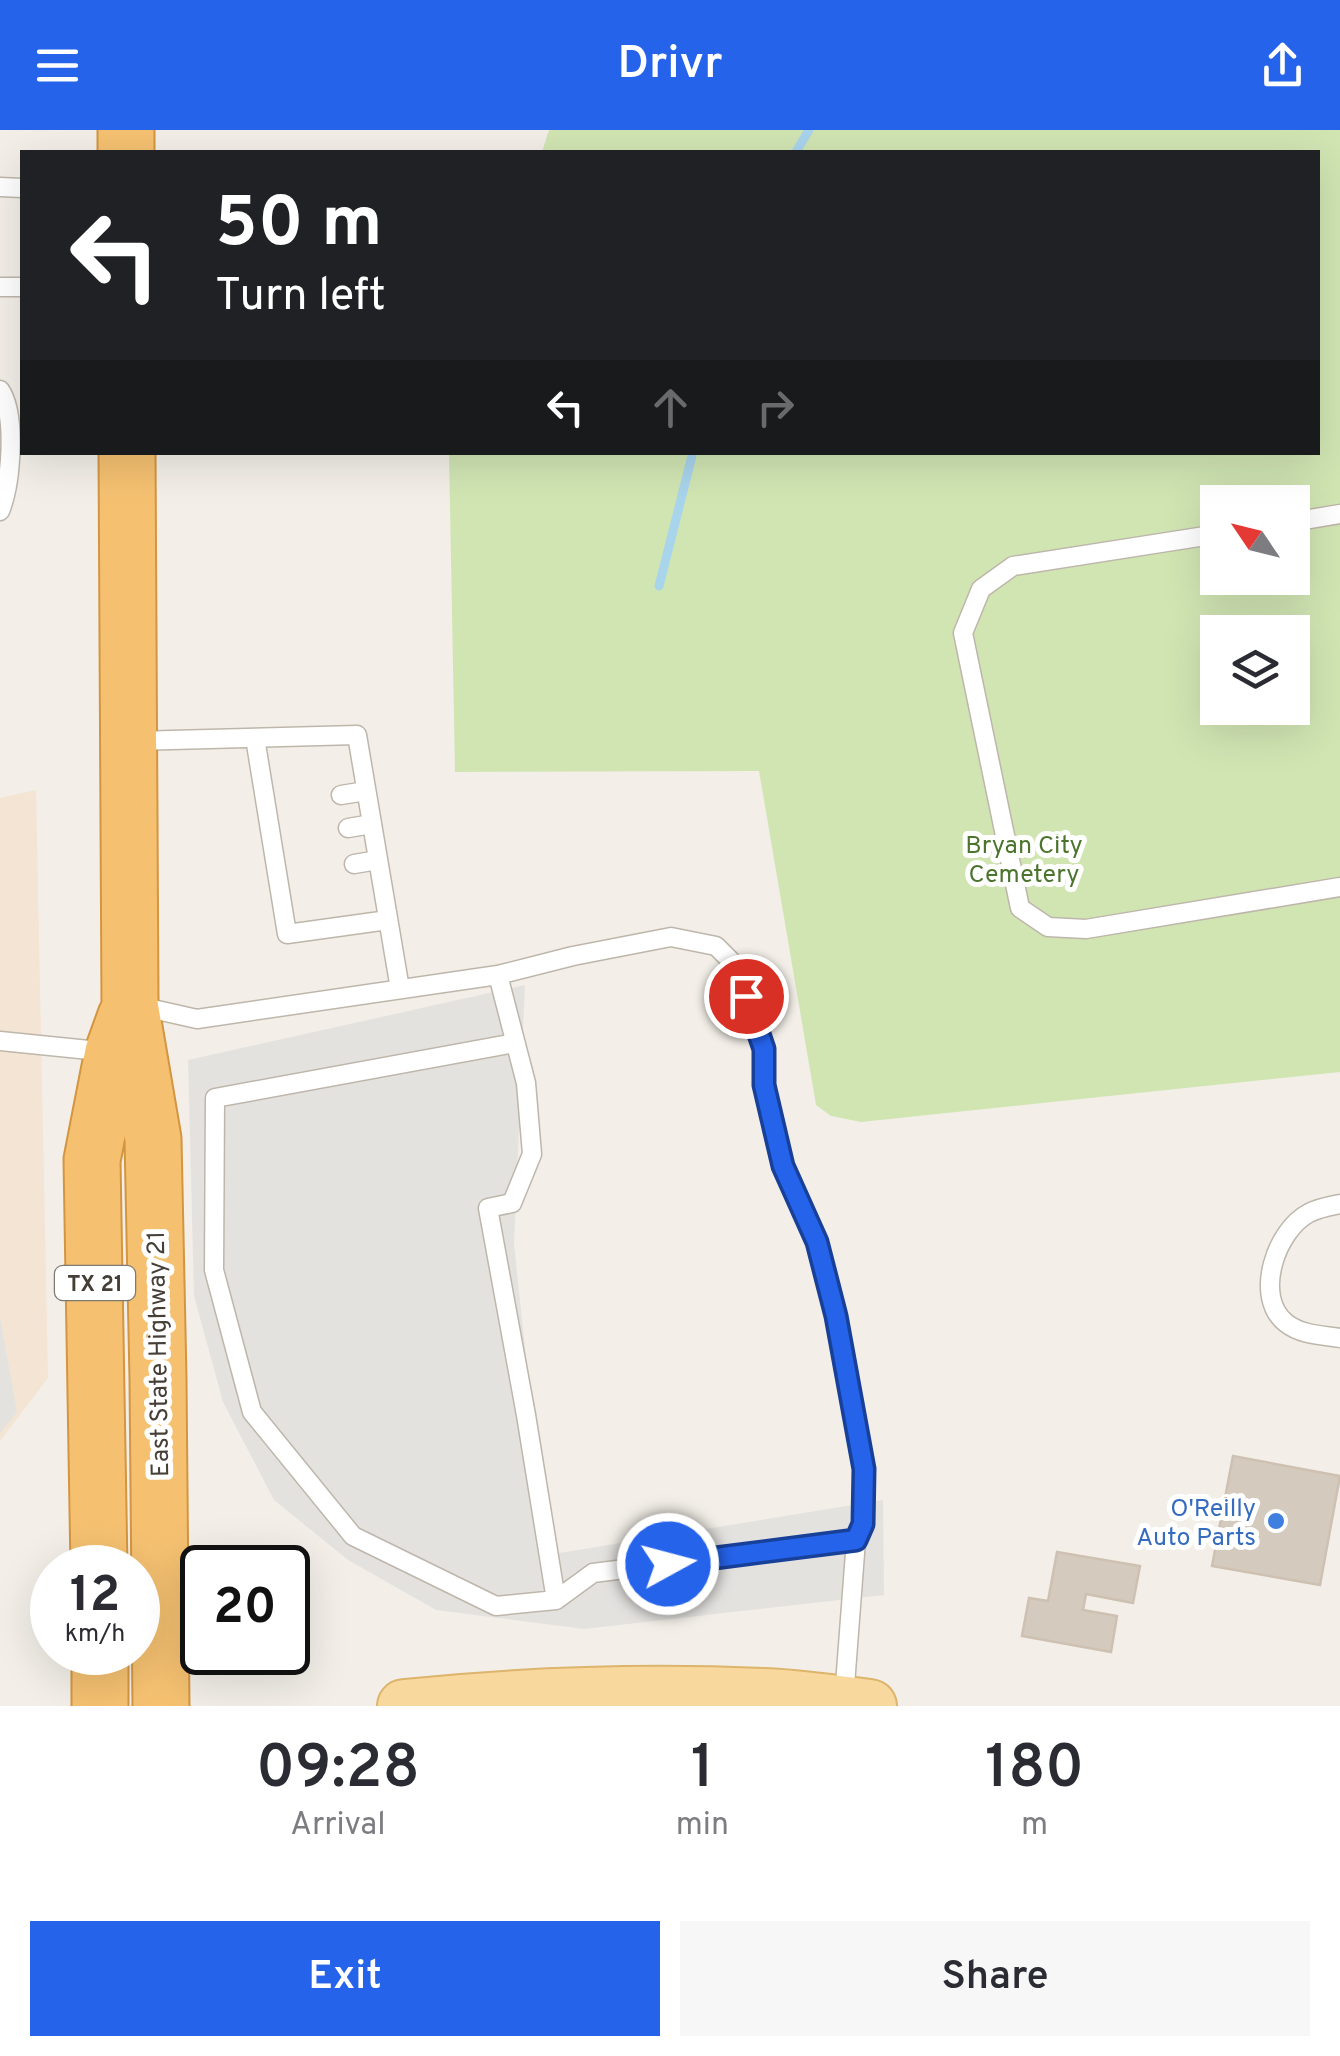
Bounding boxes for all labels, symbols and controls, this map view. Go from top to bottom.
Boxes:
text: Drivr [617,37,723,94]
icon: menu [30,38,85,93]
icon: share [1255,38,1310,93]
text: 50 m [215,182,382,271]
icon: left [50,190,180,320]
text: Turn left [215,269,386,326]
icon: left [538,380,593,435]
icon: ahead [643,380,698,435]
icon: right [748,380,803,435]
north arrow [1200,485,1310,595]
map controls [1200,485,1310,725]
button: layers [1200,615,1310,725]
park label: Bryan City Cemetery [965,831,1083,892]
pin [704,954,789,1039]
icon: arrive [719,969,774,1024]
street label: East State Highway 21 [142,1231,178,1477]
road number: TX 21 [55,1266,135,1300]
place label: O'Reilly Auto Parts [1136,1494,1256,1555]
marker: O'Reilly Auto Parts [1265,1510,1287,1532]
position arrow [616,1512,720,1616]
speed limit sign: 20 [180,1545,310,1675]
text: 12 [70,1566,120,1629]
text: km/h [65,1619,125,1651]
text: 09:28 [256,1733,420,1809]
text: 1 [691,1733,714,1809]
text: 180 [985,1733,1084,1809]
text: Arrival [290,1806,386,1846]
text: min [676,1806,729,1846]
text: m [1021,1806,1048,1846]
button: Exit [30,1921,660,2036]
button: Share [680,1921,1310,2036]

